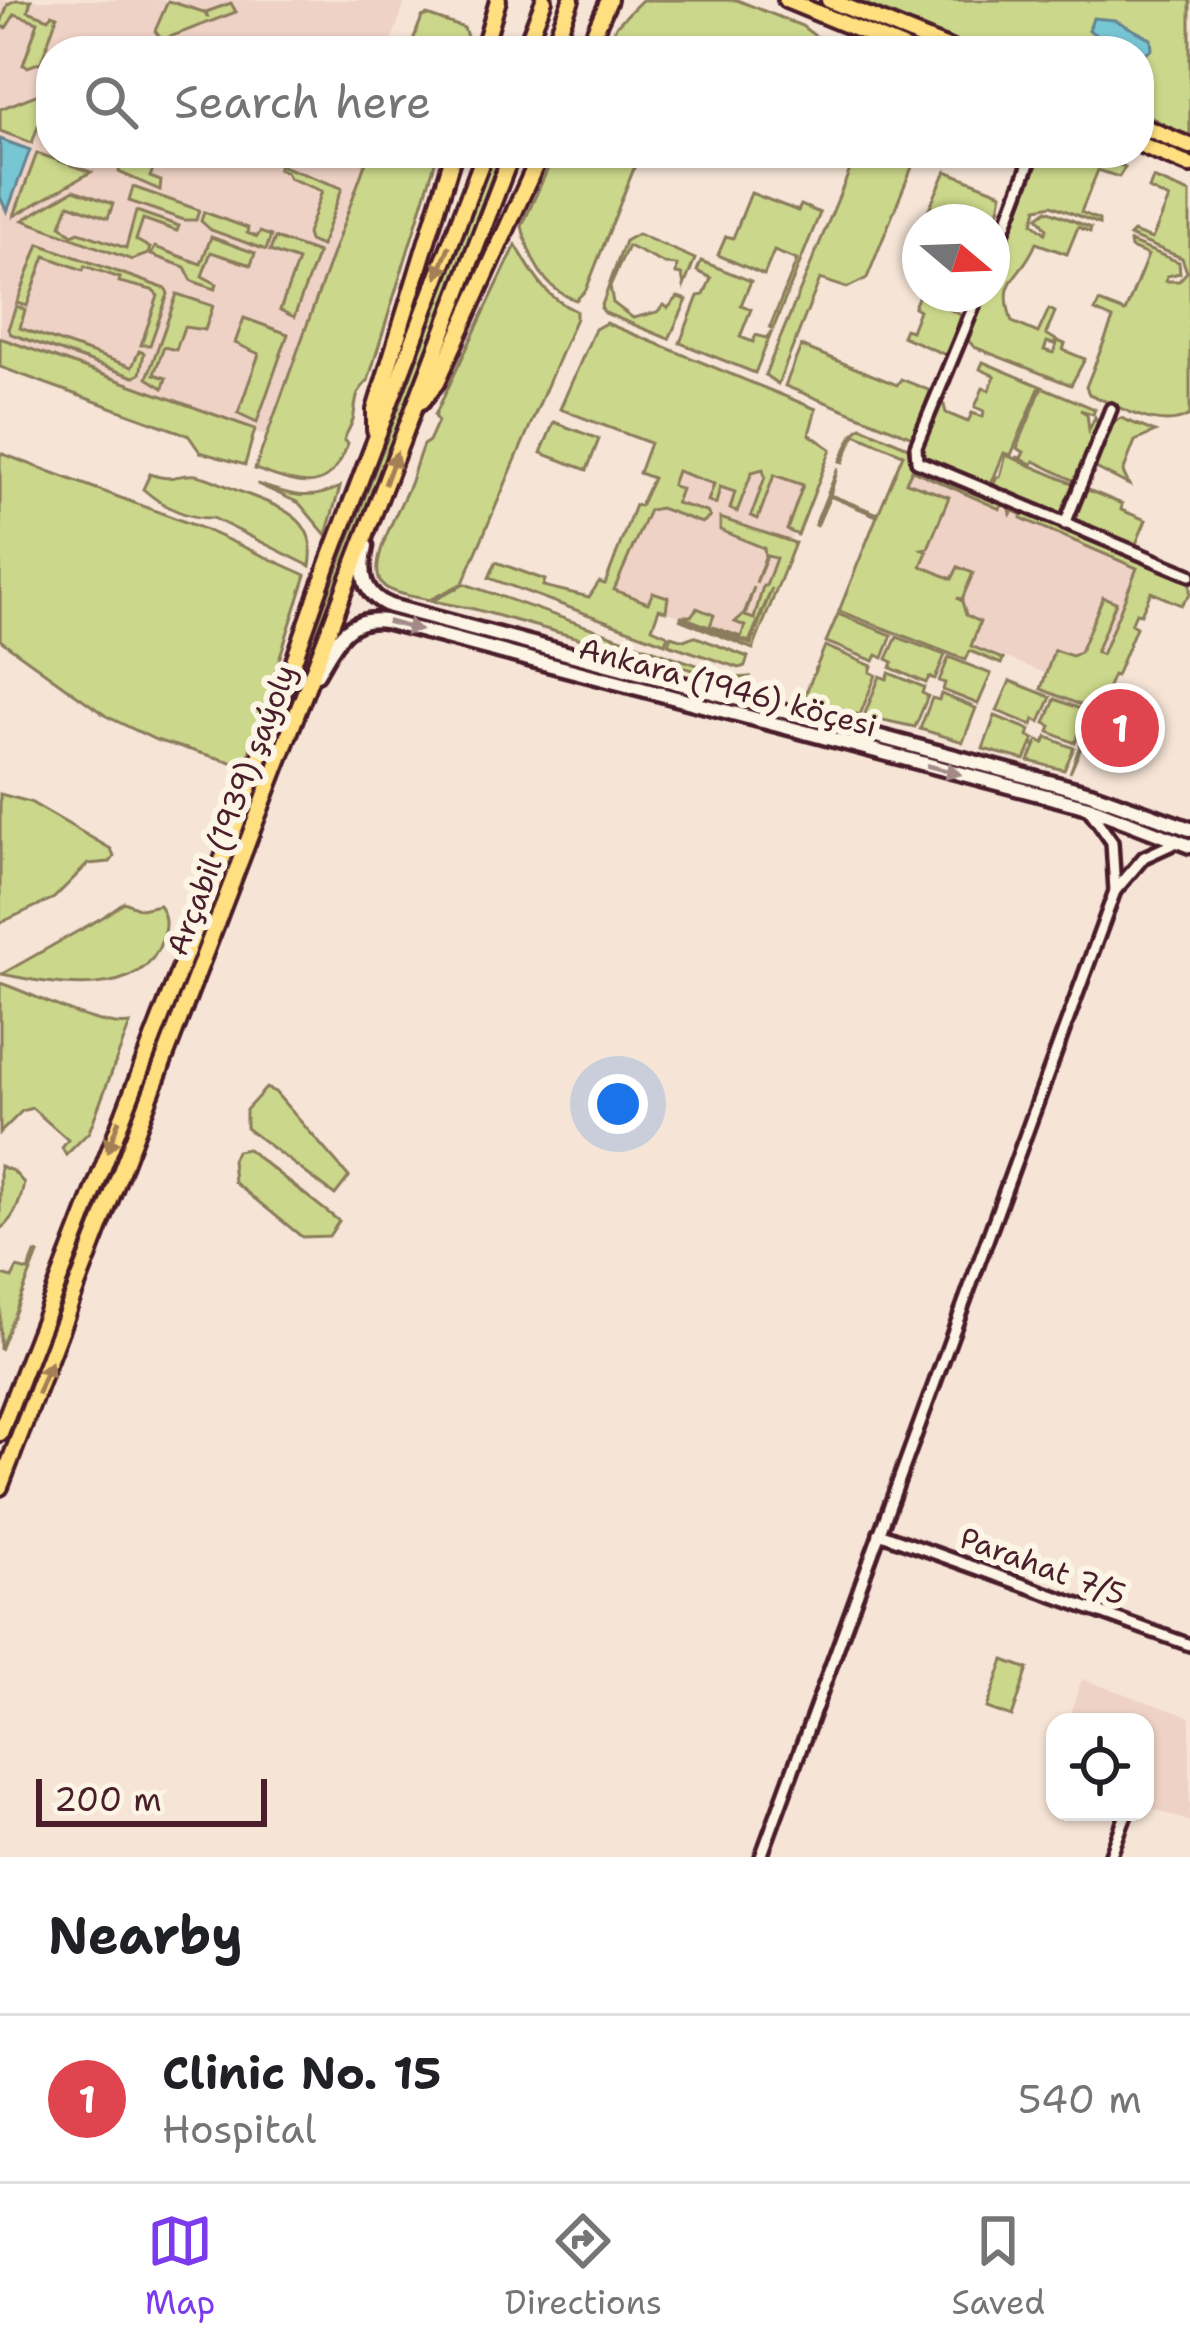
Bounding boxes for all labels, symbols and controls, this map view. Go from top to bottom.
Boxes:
search box [36,36,1154,168]
icon: search [78,69,144,135]
text: Search here [174,72,431,132]
north arrow [902,204,1010,312]
one-way arrow [432,245,451,281]
one-way arrow [383,450,401,486]
one-way arrow [386,617,423,636]
street label: Ankara (1946) köçesi [574,627,882,747]
street label: Arçabil (1939) şaýoly [157,659,305,961]
pin: 1 [1081,683,1159,773]
one-way arrow [925,761,962,780]
your location [588,1074,648,1134]
one-way arrow [102,1118,121,1154]
one-way arrow [35,1359,54,1395]
street label: Parahat 7/5 [954,1517,1132,1615]
map controls [1046,1713,1154,1821]
button: locate [1046,1713,1154,1821]
scale bar [36,1773,267,1826]
text: 200 m [54,1777,162,1822]
text: Nearby [48,1901,243,1969]
text: Clinic No. 15 [162,2043,441,2103]
text: 1 [78,2073,96,2125]
text: 540 m [1018,2073,1142,2125]
text: Hospital [162,2103,316,2155]
tab: Map [145,2208,215,2325]
tab: Directions [505,2208,662,2325]
tab: Saved [952,2208,1045,2325]

